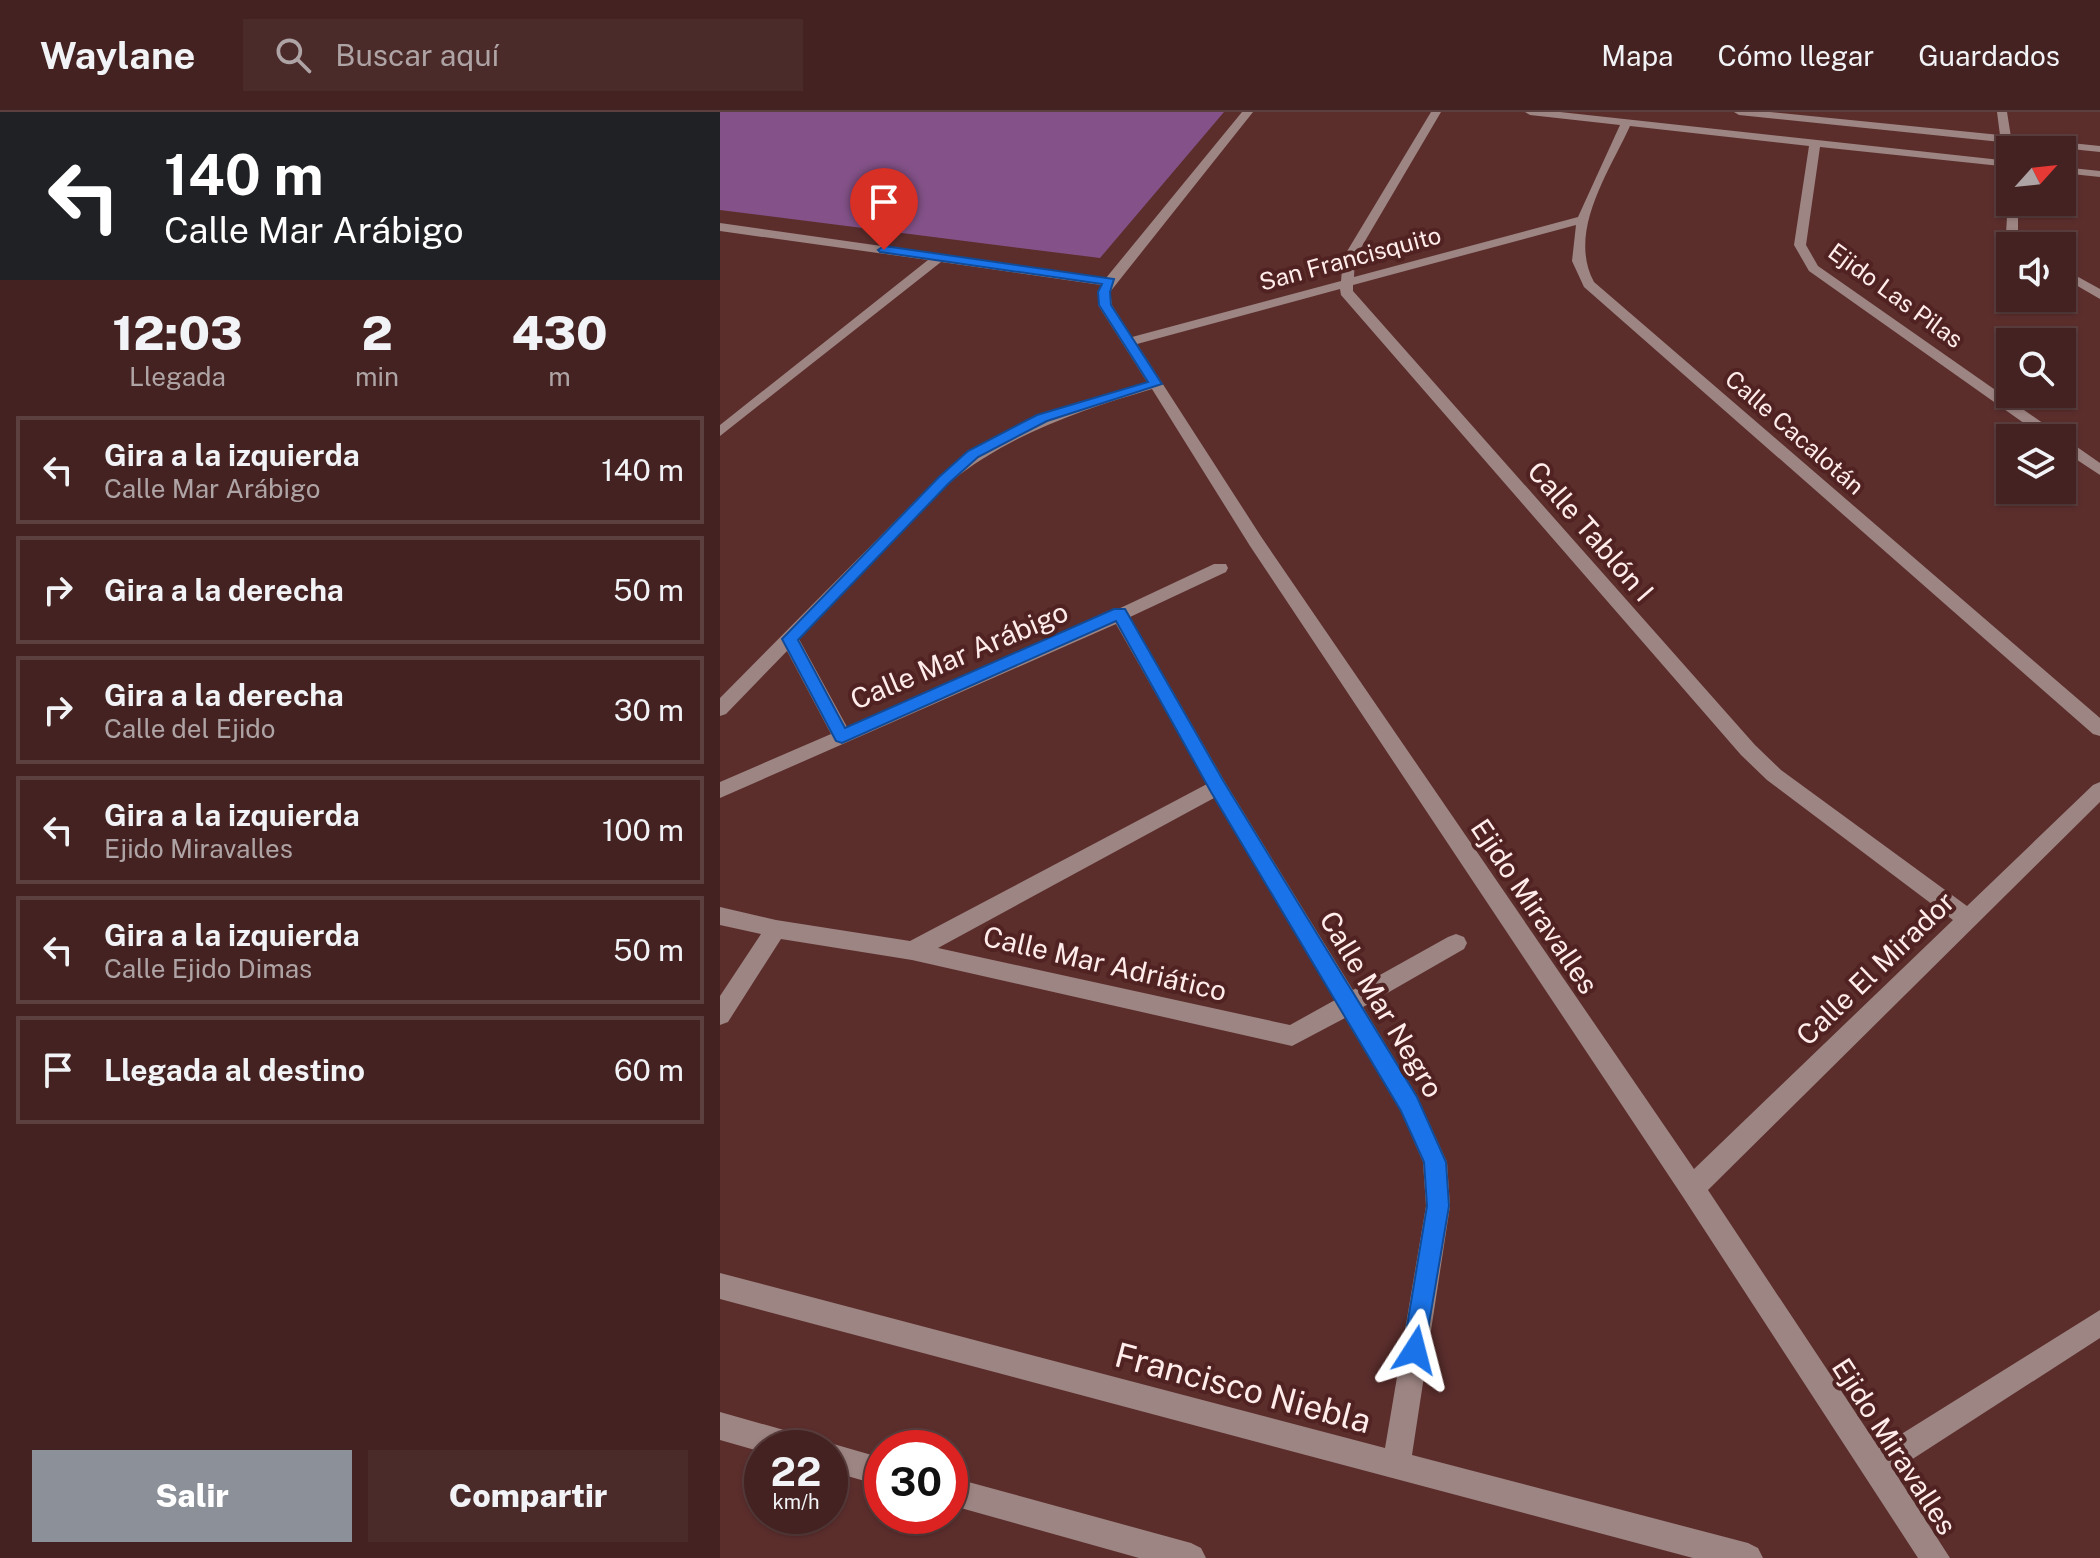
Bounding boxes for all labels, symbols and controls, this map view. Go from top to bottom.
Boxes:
search box [243,19,803,91]
text: Waylane [40,33,195,78]
icon: search [271,33,315,77]
text: Buscar aquí [335,37,499,73]
text: Mapa [1601,39,1673,72]
text: Cómo llegar [1717,39,1874,72]
text: Guardados [1918,39,2060,72]
north arrow [1996,136,2076,216]
map controls [1996,136,2076,504]
text: 140 m [164,142,324,208]
icon: left [32,144,136,248]
pin [850,168,918,250]
icon: arrive [862,180,906,224]
text: Calle Mar Arábigo [164,209,464,251]
street label: San Francisquito [1256,220,1444,296]
button: sound [1996,232,2076,312]
street label: Ejido Las Pilas [1823,237,1969,353]
text: 12:03 [112,304,243,361]
text: 2 [361,304,393,361]
text: 430 [511,304,608,361]
button: search [1996,328,2076,408]
text: Llegada [129,361,226,392]
text: min [355,361,399,392]
text: m [548,361,571,392]
street label: Calle Cacalotán [1720,364,1870,500]
button: layers [1996,424,2076,504]
text: Gira a la izquierda [104,437,360,473]
icon: left [36,448,80,492]
text: 140 m [601,452,684,488]
street label: Calle Tablón I [1521,454,1661,608]
text: Calle Mar Arábigo [104,473,320,504]
icon: right [36,568,80,612]
text: Gira a la derecha [104,572,344,608]
text: 50 m [613,572,684,608]
street label: Calle Mar Arábigo [845,594,1073,716]
text: Gira a la derecha [104,677,344,713]
icon: right [36,688,80,732]
text: 30 m [614,692,684,728]
text: Calle del Ejido [104,713,276,744]
text: Gira a la izquierda [104,797,360,833]
icon: left [36,808,80,852]
text: 100 m [602,812,684,848]
street label: Ejido Miravalles [1464,812,1606,1000]
text: Ejido Miravalles [104,833,293,864]
street label: Calle El Mirador [1789,884,1961,1052]
street label: Calle Mar Negro [1313,905,1451,1103]
text: Gira a la izquierda [104,917,360,953]
street label: Calle Mar Adriático [980,919,1230,1007]
icon: left [36,928,80,972]
text: 50 m [613,932,684,968]
text: Calle Ejido Dimas [104,953,312,984]
icon: arrive [36,1048,80,1092]
text: Llegada al destino [104,1052,365,1088]
text: 60 m [614,1052,684,1088]
position arrow [1373,1308,1457,1392]
street label: Francisco Niebla [1111,1335,1375,1441]
street label: Ejido Miravalles [1826,1352,1964,1540]
speed limit sign: 30 [864,1430,968,1534]
text: 22 [771,1448,821,1495]
button: Salir [32,1450,352,1542]
button: Compartir [368,1450,688,1542]
text: km/h [772,1490,820,1514]

